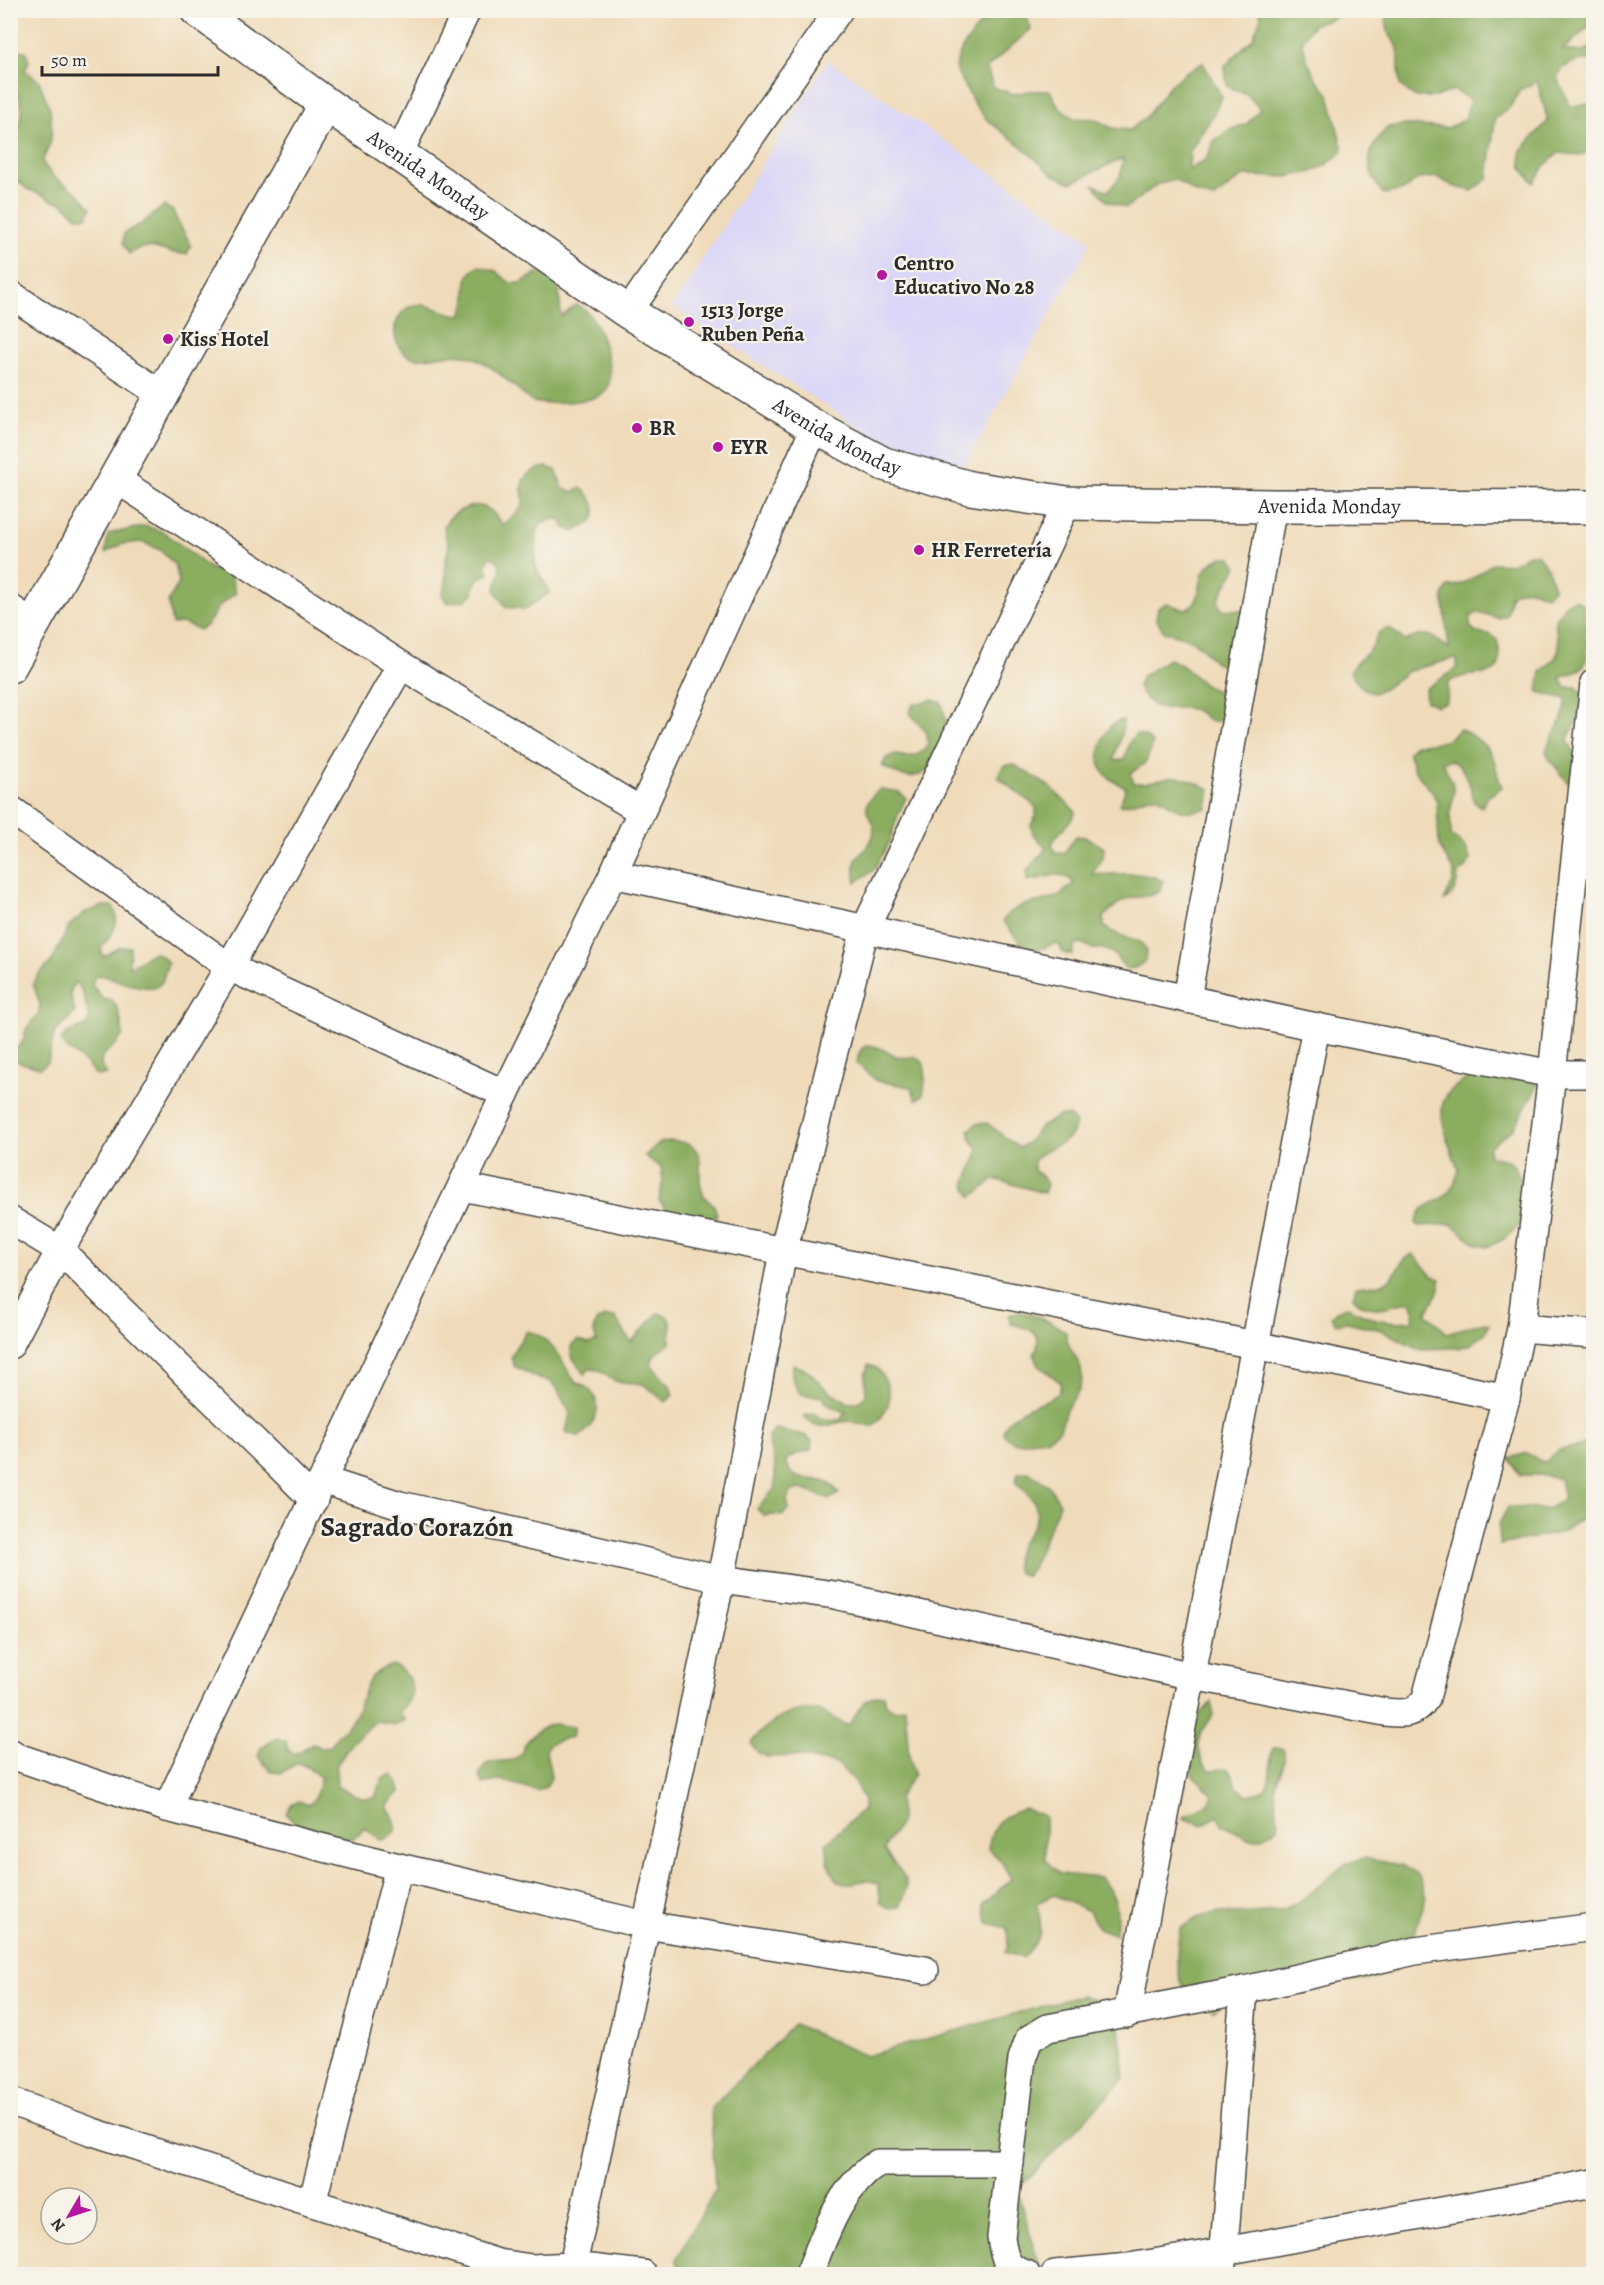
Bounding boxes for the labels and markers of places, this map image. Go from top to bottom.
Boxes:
place label: Centro Educativo No 28 [894,249,1035,301]
marker: Centro Educativo No 28 [875,268,889,282]
place label: 1513 Jorge Ruben Peña [701,296,806,348]
marker: 1513 Jorge Ruben Peña [682,315,696,329]
place label: Kiss Hotel [180,325,269,353]
marker: Kiss Hotel [161,332,175,346]
place label: BR [649,414,676,442]
marker: BR [630,421,644,435]
place label: EYR [730,433,768,461]
marker: EYR [711,440,725,454]
place label: HR Ferretería [931,536,1053,564]
marker: HR Ferretería [912,543,926,557]

